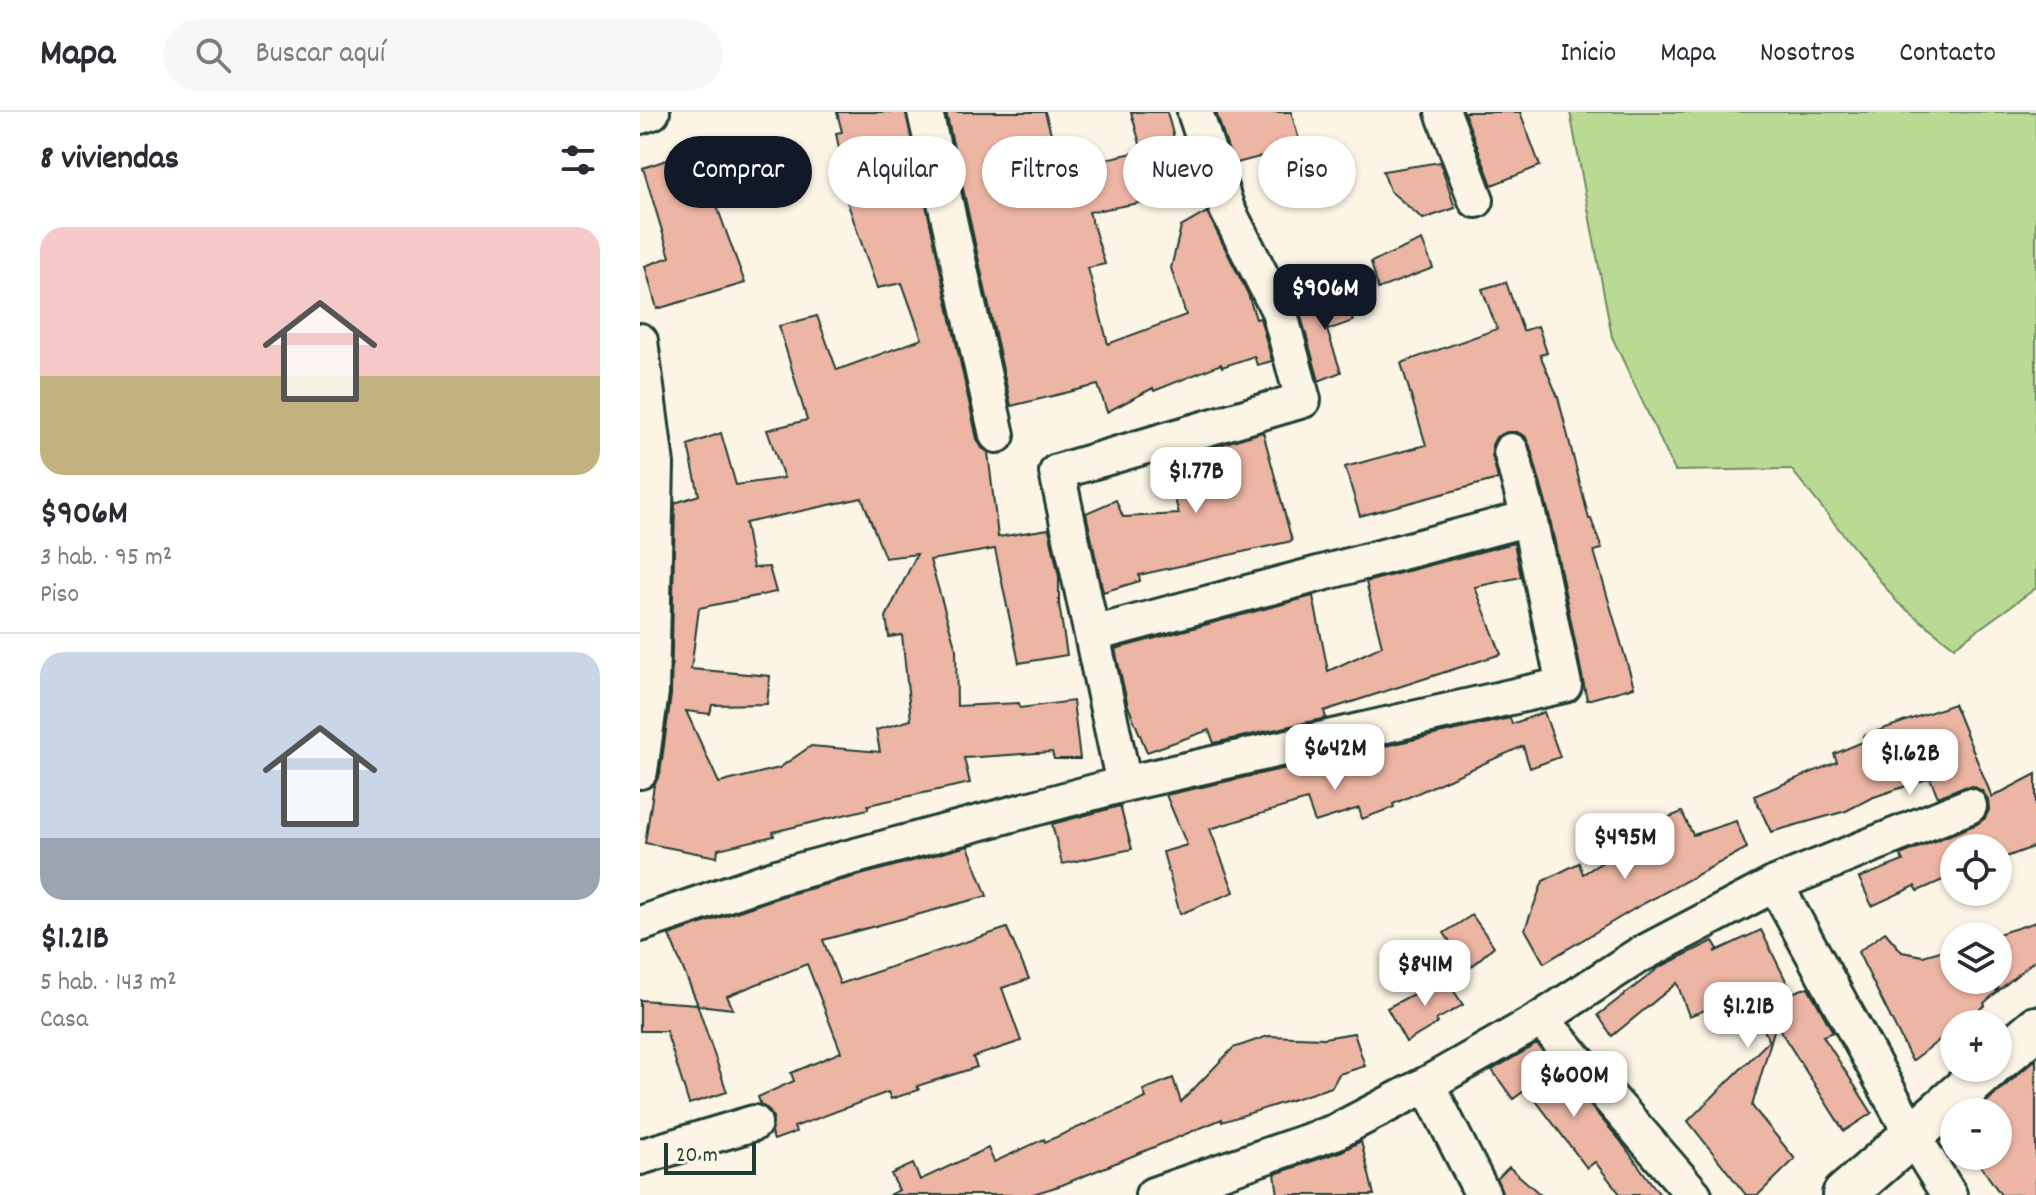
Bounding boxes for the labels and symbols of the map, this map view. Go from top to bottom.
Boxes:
pin: $906M [1269,264,1381,332]
pin: $1.77B [1131,447,1261,515]
pin: $642M [1279,724,1391,792]
pin: $1.62B [1845,729,1975,797]
pin: $495M [1569,813,1681,881]
pin: $841M [1369,940,1481,1008]
pin: $1.21B [1683,982,1813,1050]
pin: $600M [1518,1051,1630,1119]
scale bar [664,1139,756,1175]

